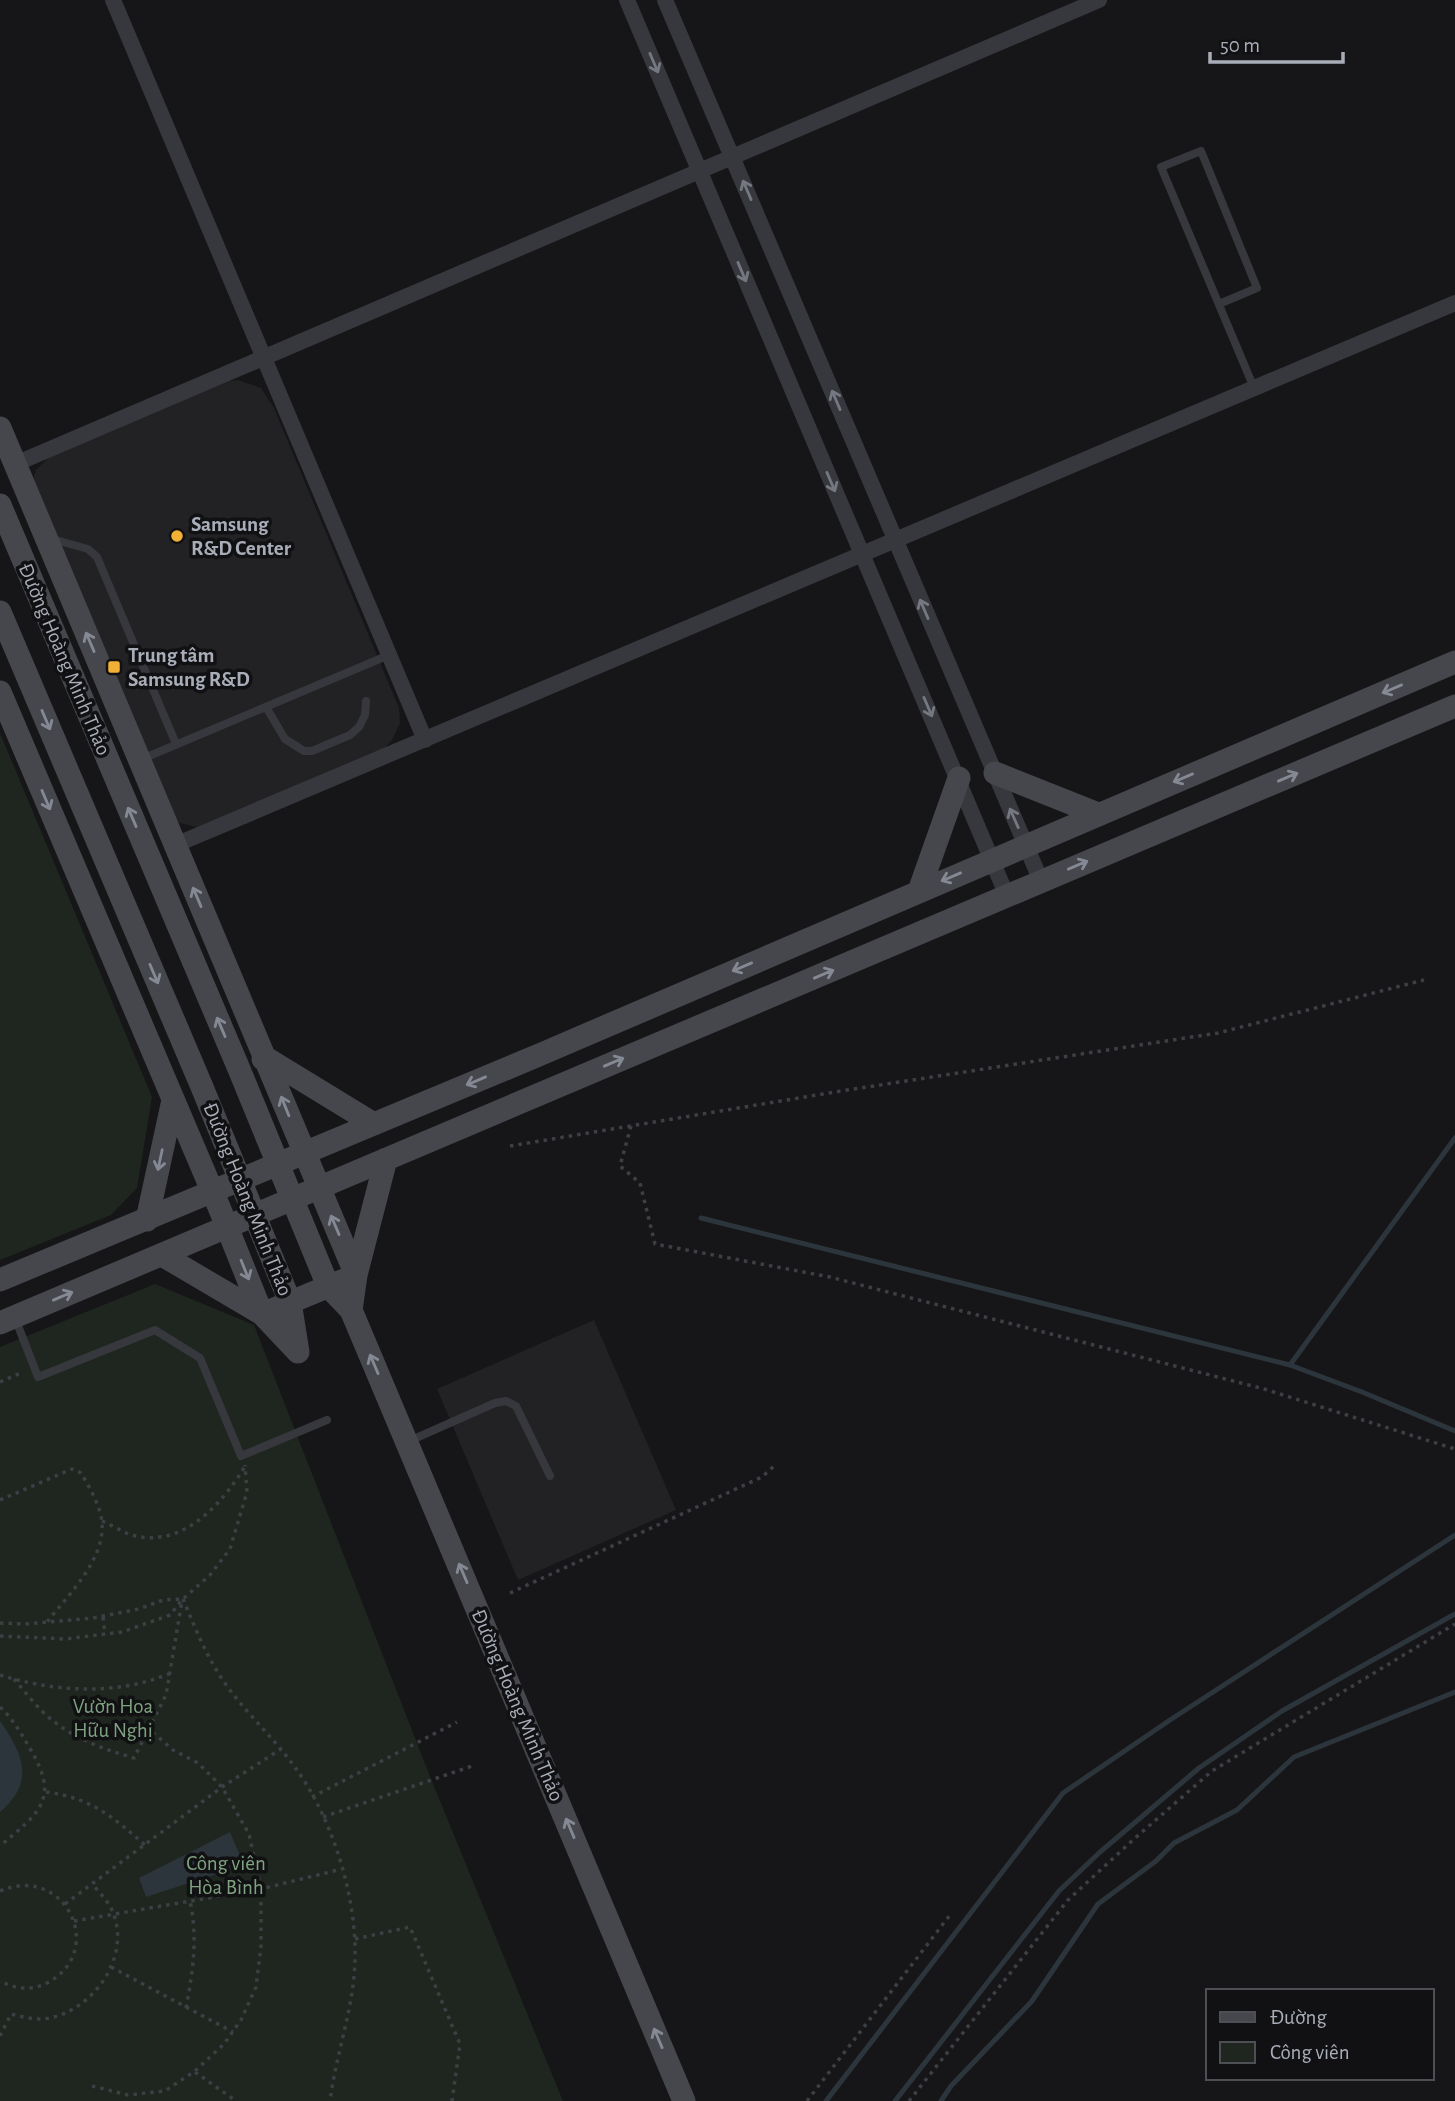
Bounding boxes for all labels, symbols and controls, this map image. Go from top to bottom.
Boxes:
scale bar [1210,21,1343,65]
text: 50 m [1220,35,1260,56]
one-way arrow [648,52,661,73]
one-way arrow [740,180,753,201]
one-way arrow [737,261,750,283]
one-way arrow [828,389,841,411]
one-way arrow [825,471,838,492]
place label: Samsung R&D Center [191,514,292,559]
marker: Samsung R&D Center [169,528,185,544]
street label: Đường Hoàng Minh Thảo [15,560,115,758]
one-way arrow [917,599,930,620]
one-way arrow [82,631,95,653]
place label: Trung tâm Samsung R&D [128,645,250,690]
marker: Trung tâm Samsung R&D [106,659,122,675]
one-way arrow [1382,683,1403,696]
one-way arrow [922,696,935,717]
one-way arrow [40,709,53,730]
one-way arrow [1277,770,1298,783]
one-way arrow [1172,772,1194,785]
one-way arrow [40,788,53,810]
one-way arrow [125,807,138,828]
one-way arrow [1007,808,1020,829]
one-way arrow [1067,858,1089,871]
one-way arrow [941,871,962,884]
one-way arrow [190,886,203,908]
one-way arrow [732,961,753,974]
one-way arrow [148,963,161,985]
one-way arrow [813,967,834,980]
one-way arrow [214,1016,227,1038]
one-way arrow [603,1055,625,1068]
one-way arrow [466,1075,488,1088]
one-way arrow [278,1096,291,1117]
street label: Đường Hoàng Minh Thảo [199,1100,296,1299]
one-way arrow [153,1148,166,1171]
one-way arrow [327,1215,340,1237]
one-way arrow [239,1259,252,1280]
one-way arrow [52,1289,73,1302]
one-way arrow [367,1354,380,1375]
one-way arrow [455,1563,468,1585]
street label: Đường Hoàng Minh Thảo [468,1606,568,1804]
park label: Vườn Hoa Hữu Nghị [73,1696,154,1741]
one-way arrow [562,1818,575,1840]
park label: Công viên Hòa Bình [186,1853,266,1898]
legend [1206,1989,1434,2080]
text: Đường [1270,2007,1327,2028]
one-way arrow [650,2028,663,2049]
text: Công viên [1270,2042,1350,2063]

